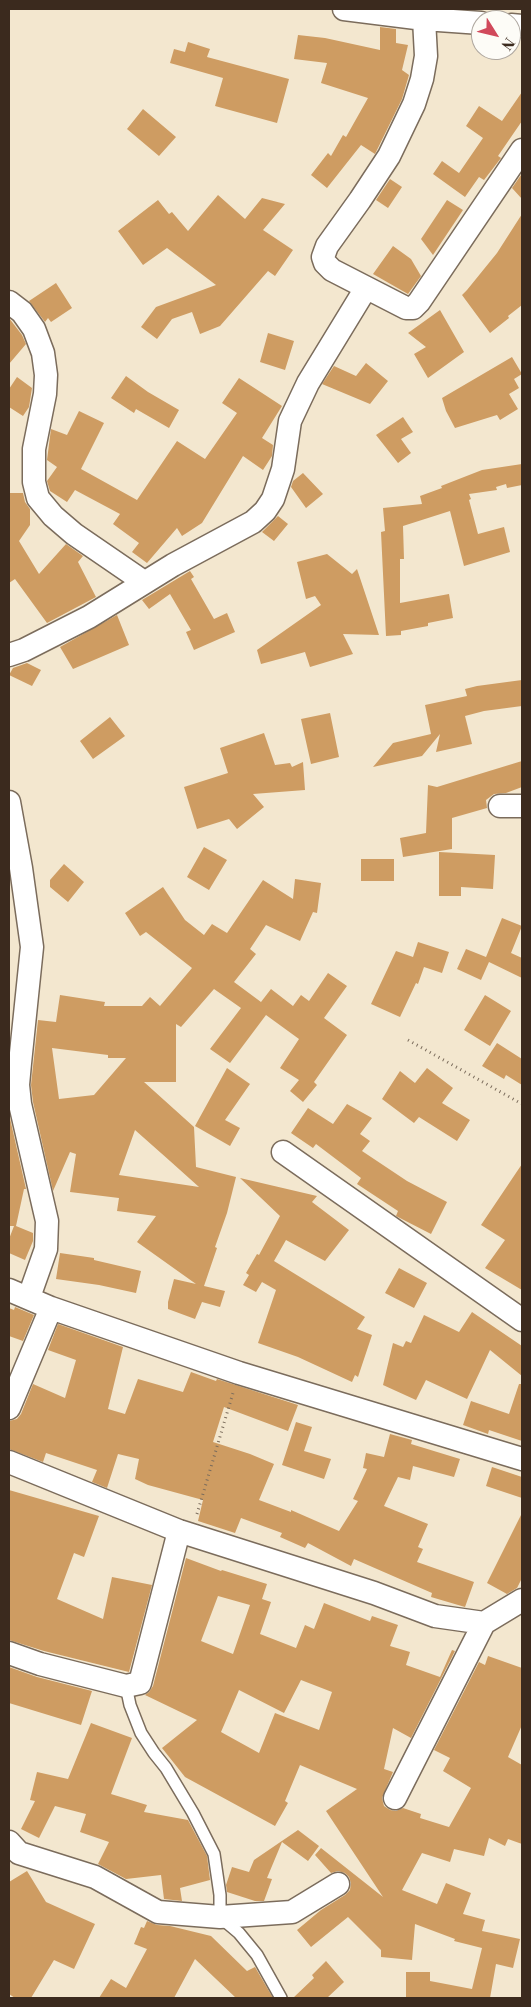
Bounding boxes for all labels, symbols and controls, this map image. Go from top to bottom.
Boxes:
north arrow [471,10,521,60]
text: N [497,33,518,53]

